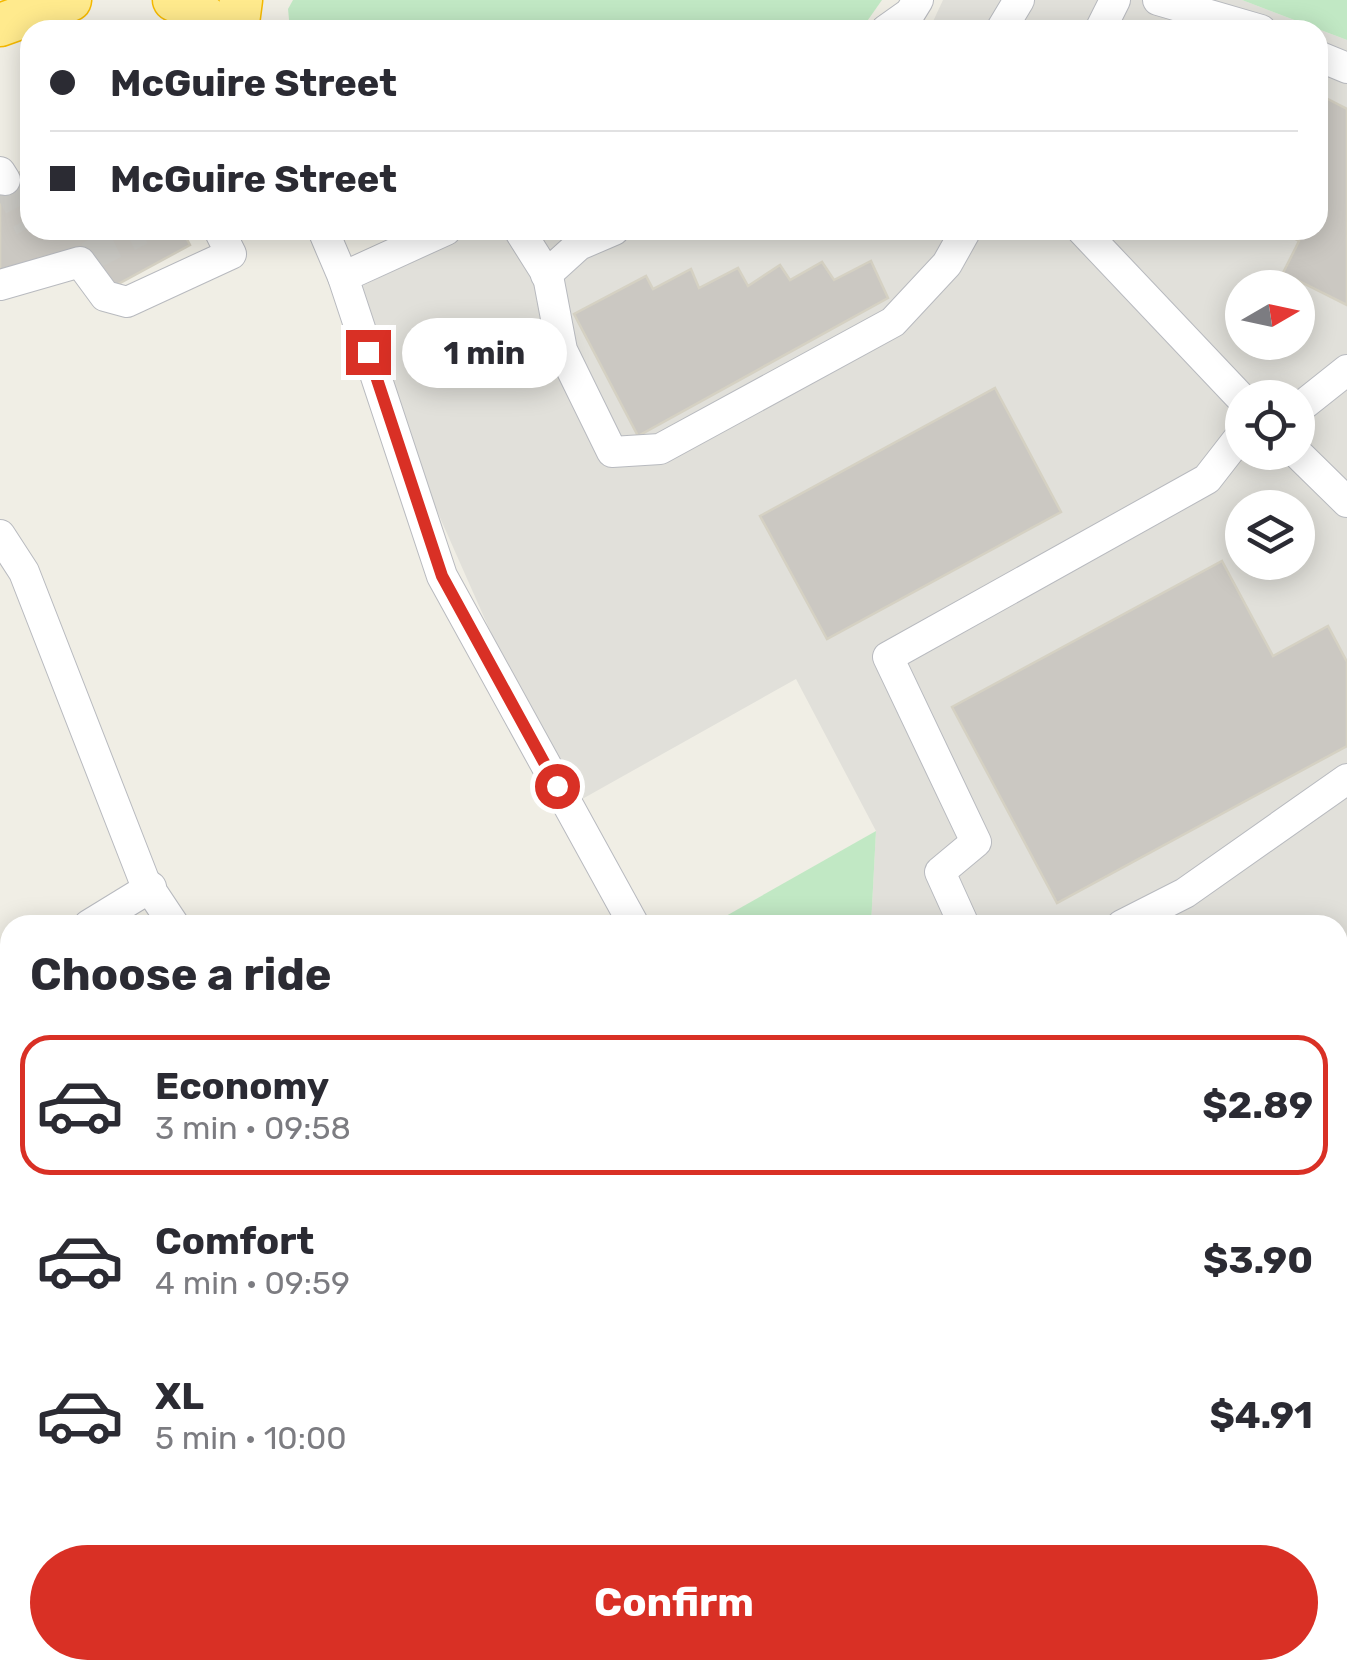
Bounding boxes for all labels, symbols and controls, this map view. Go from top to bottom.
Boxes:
text: McGuire Street [110,60,397,106]
text: McGuire Street [110,156,397,202]
north arrow [1225,270,1315,360]
map controls [1225,270,1315,580]
callout: 1 min [403,317,568,387]
route end [346,330,391,375]
text: 1 min [444,334,525,372]
button: locate [1225,380,1315,470]
button: layers [1225,490,1315,580]
route start [535,764,580,809]
text: Choose a ride [30,948,332,1001]
icon: car [35,1060,125,1150]
text: Economy [155,1063,329,1109]
text: $2.89 [1202,1082,1313,1128]
text: 3 min · 09:58 [155,1109,351,1147]
icon: car [35,1215,125,1305]
text: Comfort [155,1218,314,1264]
text: $3.90 [1203,1237,1313,1283]
text: 4 min · 09:59 [155,1264,350,1302]
icon: car [35,1370,125,1460]
text: XL [155,1373,204,1419]
text: $4.91 [1209,1392,1313,1438]
text: 5 min · 10:00 [155,1419,347,1457]
button: Confirm [30,1545,1318,1660]

